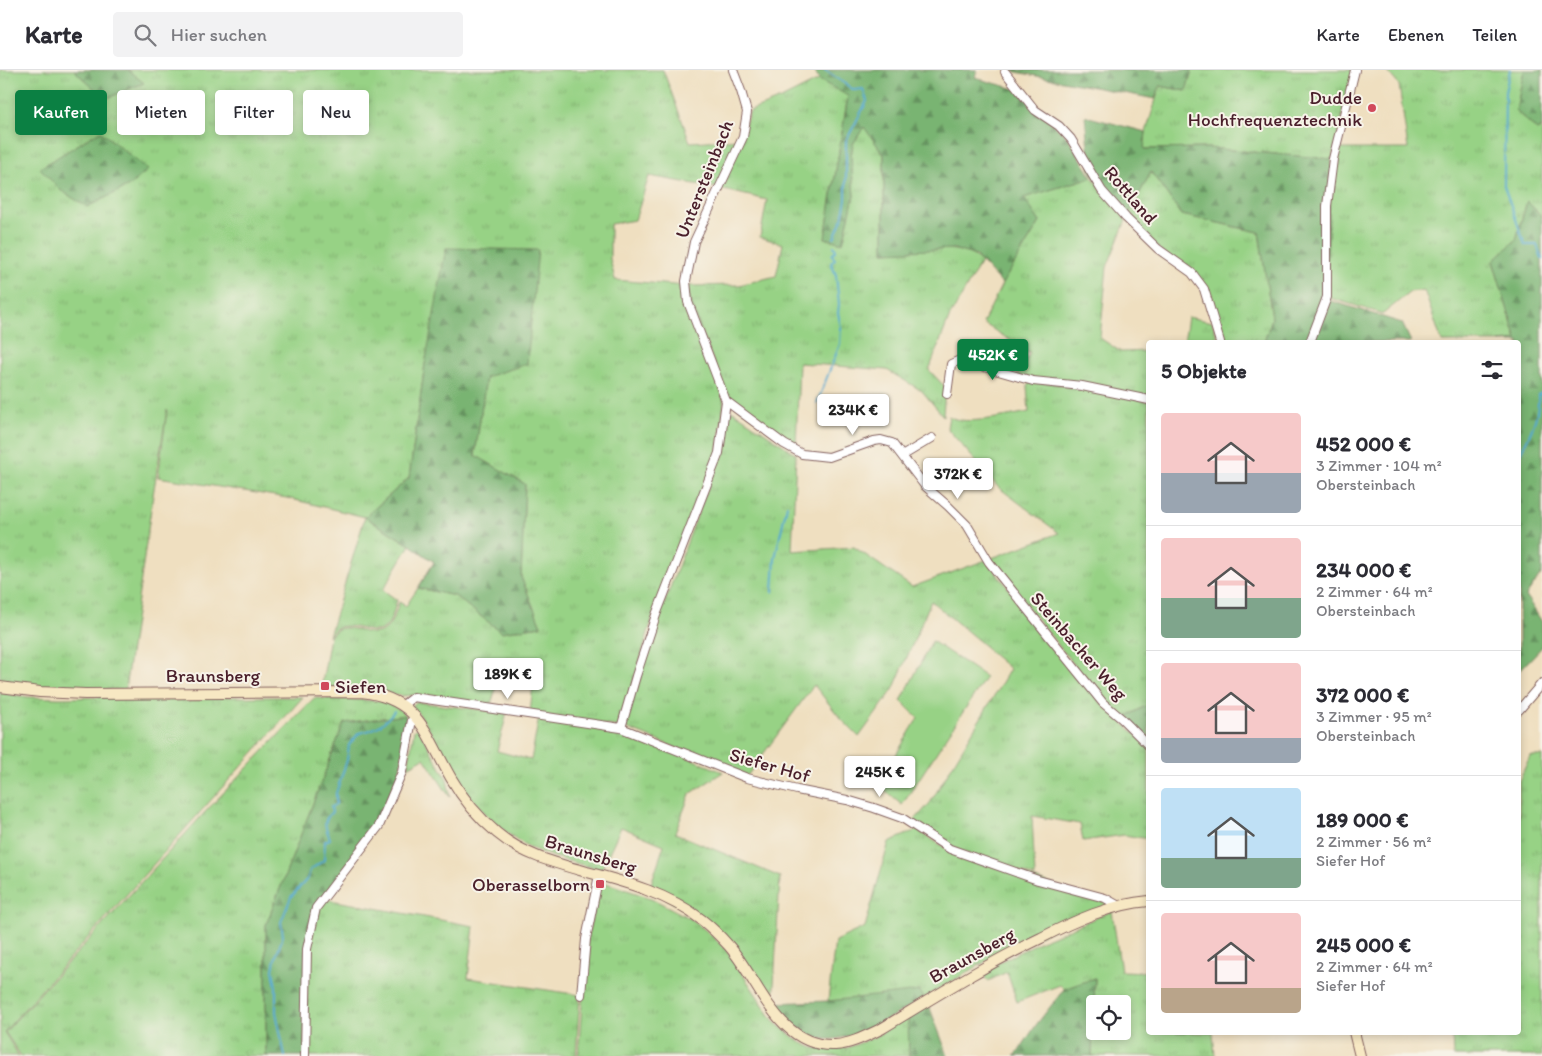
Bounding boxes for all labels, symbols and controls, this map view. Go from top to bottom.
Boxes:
search box [113,12,463,57]
text: Karte [25,20,83,49]
icon: search [131,21,159,49]
text: Hier suchen [171,23,267,46]
text: Karte [1317,24,1360,46]
text: Ebenen [1388,24,1444,46]
text: Teilen [1472,24,1517,46]
place label: Dudde Hochfrequenztechnik [1188,86,1362,131]
chip: Kaufen [15,90,107,135]
chip: Mieten [117,90,205,135]
chip: Filter [215,90,293,135]
chip: Neu [303,90,369,135]
marker: Dudde Hochfrequenztechnik [1366,102,1378,114]
street label: Untersteinbach [670,116,738,242]
street label: Rottland [1099,161,1163,229]
pin: 452K € [952,338,1034,381]
text: 452K € [968,345,1018,364]
icon: filters [1478,356,1506,384]
text: 5 Objekte [1161,358,1247,383]
pin: 234K € [812,394,894,436]
text: 234K € [828,400,878,419]
text: 452 000 € [1316,431,1411,456]
icon: home [1201,433,1261,493]
text: 3 Zimmer · 104 m² [1316,456,1442,475]
pin: 372K € [917,458,999,500]
text: 372K € [934,464,982,483]
text: Obersteinbach [1316,475,1415,494]
text: 234 000 € [1316,557,1411,582]
icon: home [1201,558,1261,618]
text: 2 Zimmer · 64 m² [1316,582,1433,601]
street label: Steinbacher Weg [1026,587,1133,705]
text: Obersteinbach [1316,601,1415,620]
pin: 189K € [467,658,549,700]
street label: Braunsberg [166,664,261,687]
text: 189K € [484,664,532,683]
place label: Siefen [335,675,386,698]
marker: Siefen [319,680,331,692]
text: 372 000 € [1316,682,1409,707]
icon: home [1201,683,1261,743]
text: 3 Zimmer · 95 m² [1316,707,1432,726]
text: Obersteinbach [1316,726,1415,745]
street label: Siefer Hof [727,743,814,788]
pin: 245K € [839,756,921,798]
text: 245K € [855,762,905,781]
text: 189 000 € [1316,807,1408,832]
icon: home [1201,808,1261,868]
street label: Braunsberg [542,829,640,879]
text: 2 Zimmer · 56 m² [1316,832,1431,851]
text: Siefer Hof [1316,851,1385,870]
place label: Oberasselborn [472,873,590,896]
marker: Oberasselborn [594,878,606,890]
street label: Braunsberg [925,922,1019,988]
text: 245 000 € [1316,932,1411,957]
icon: home [1201,933,1261,993]
text: 2 Zimmer · 64 m² [1316,957,1433,976]
text: Siefer Hof [1316,976,1385,995]
map controls [1086,995,1131,1040]
button: locate [1086,995,1131,1040]

